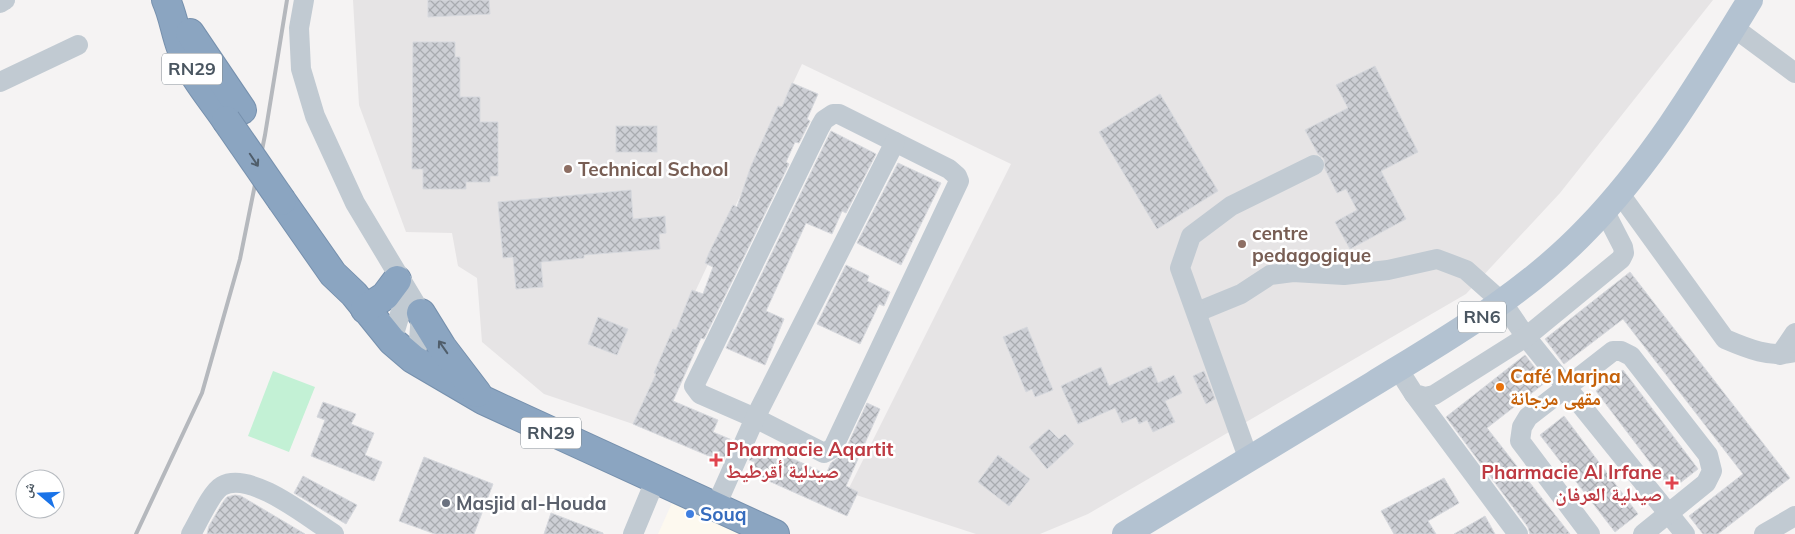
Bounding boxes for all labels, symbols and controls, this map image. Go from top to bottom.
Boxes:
road number: RN29 [162,54,222,85]
one-way arrow [249,153,259,167]
place label: Technical School [578,157,728,181]
marker: Technical School [562,163,574,175]
place label: centre pedagogique [1252,221,1371,267]
marker: centre pedagogique [1236,238,1248,250]
road number: RN6 [1458,302,1506,332]
one-way arrow [438,341,448,355]
place label: Café Marjna مقهى مرجانة [1510,364,1621,410]
marker: Café Marjna مقهى مرجانة [1494,381,1506,393]
road number: RN29 [521,418,581,448]
place label: Pharmacie Aqartit صيدلية أقرطيط [726,437,893,483]
marker: Pharmacie Aqartit صيدلية أقرطيط [710,454,722,466]
place label: Pharmacie Al Irfane صيدلية العرفان [1481,460,1662,506]
north arrow [15,469,65,519]
marker: Pharmacie Al Irfane صيدلية العرفان [1666,477,1678,489]
text: ش [17,480,39,500]
place label: Masjid al-Houda [456,491,607,515]
marker: Masjid al-Houda [440,497,452,509]
place label: Souq [700,502,747,526]
marker: Souq [684,508,696,520]

